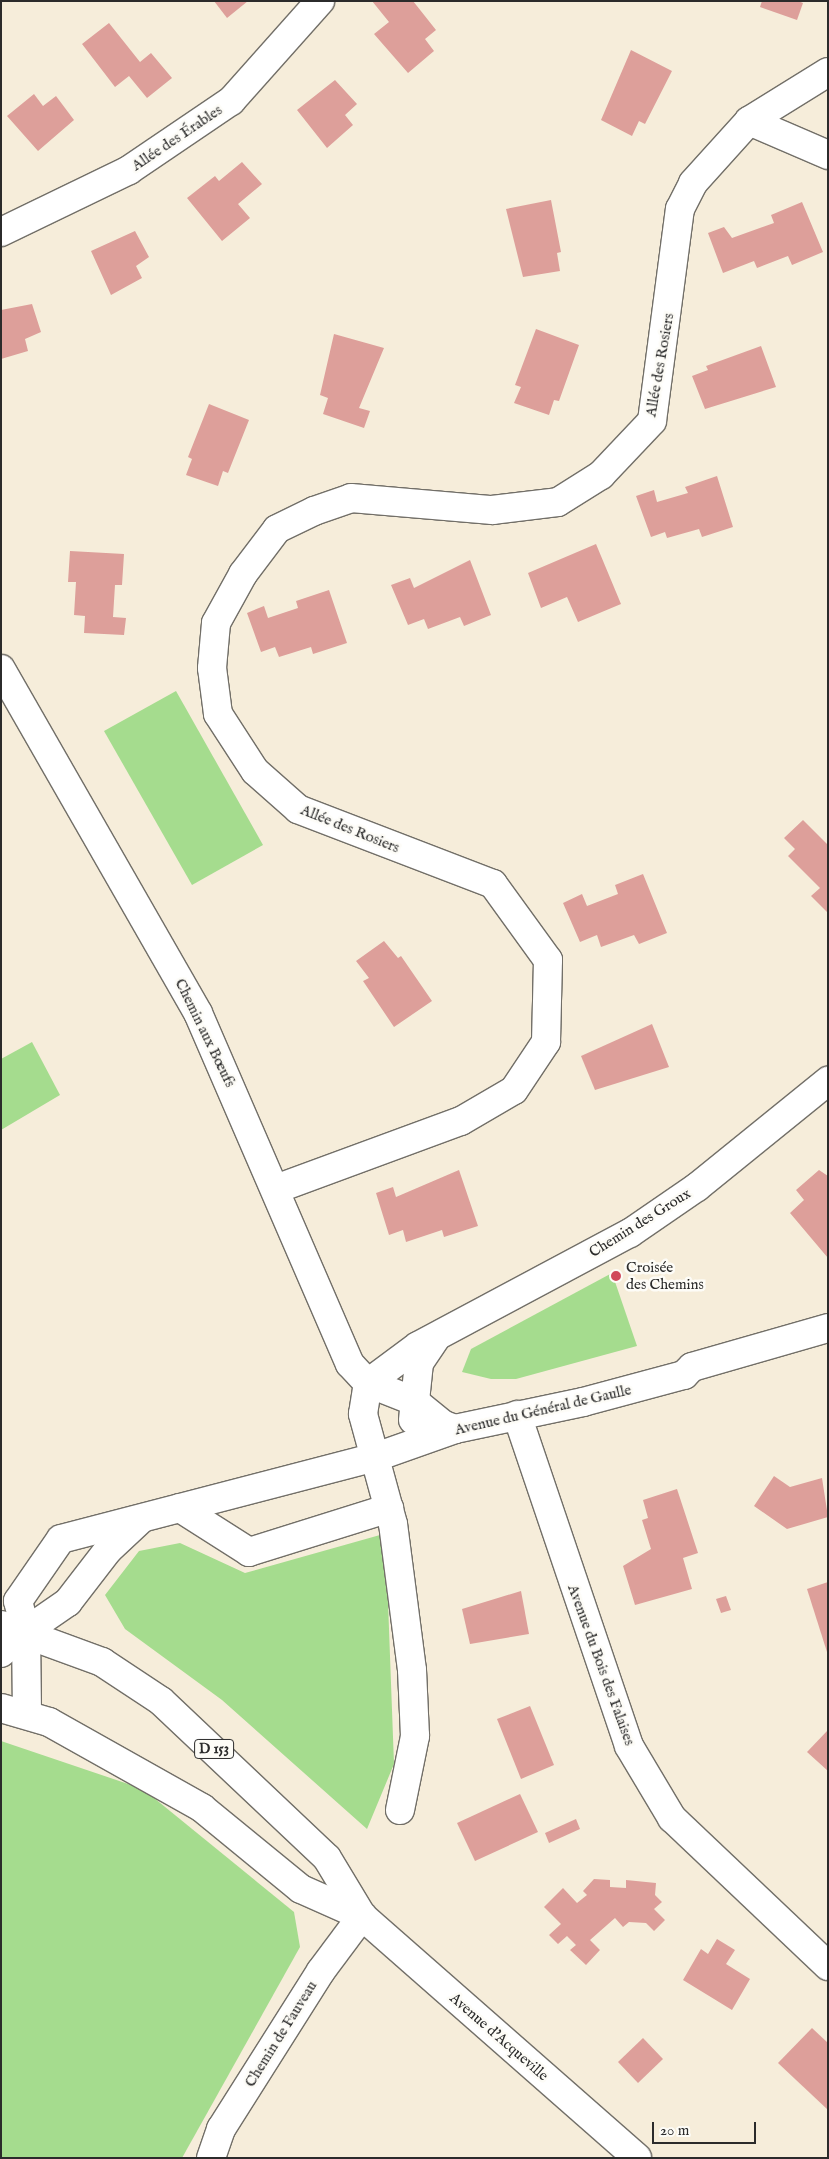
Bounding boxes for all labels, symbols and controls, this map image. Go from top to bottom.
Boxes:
street label: Allée des Érables [128,101,226,175]
street label: Allée des Rosiers [642,312,678,418]
street label: Allée des Rosiers [298,801,402,857]
street label: Chemin aux Bœufs [171,976,239,1090]
street label: Chemin des Groux [586,1185,694,1261]
place label: Croisée des Chemins [626,1258,704,1293]
marker: Croisée des Chemins [610,1270,622,1282]
street label: Avenue du Général de Gaulle [453,1381,633,1439]
street label: Avenue du Bois des Falaises [563,1582,639,1748]
road number: D 153 [194,1738,234,1760]
street label: Chemin de Fauveau [241,1978,321,2090]
street label: Avenue d'Acqueville [446,1989,552,2085]
scale bar [654,2112,758,2144]
text: 20 m [660,2121,689,2140]

